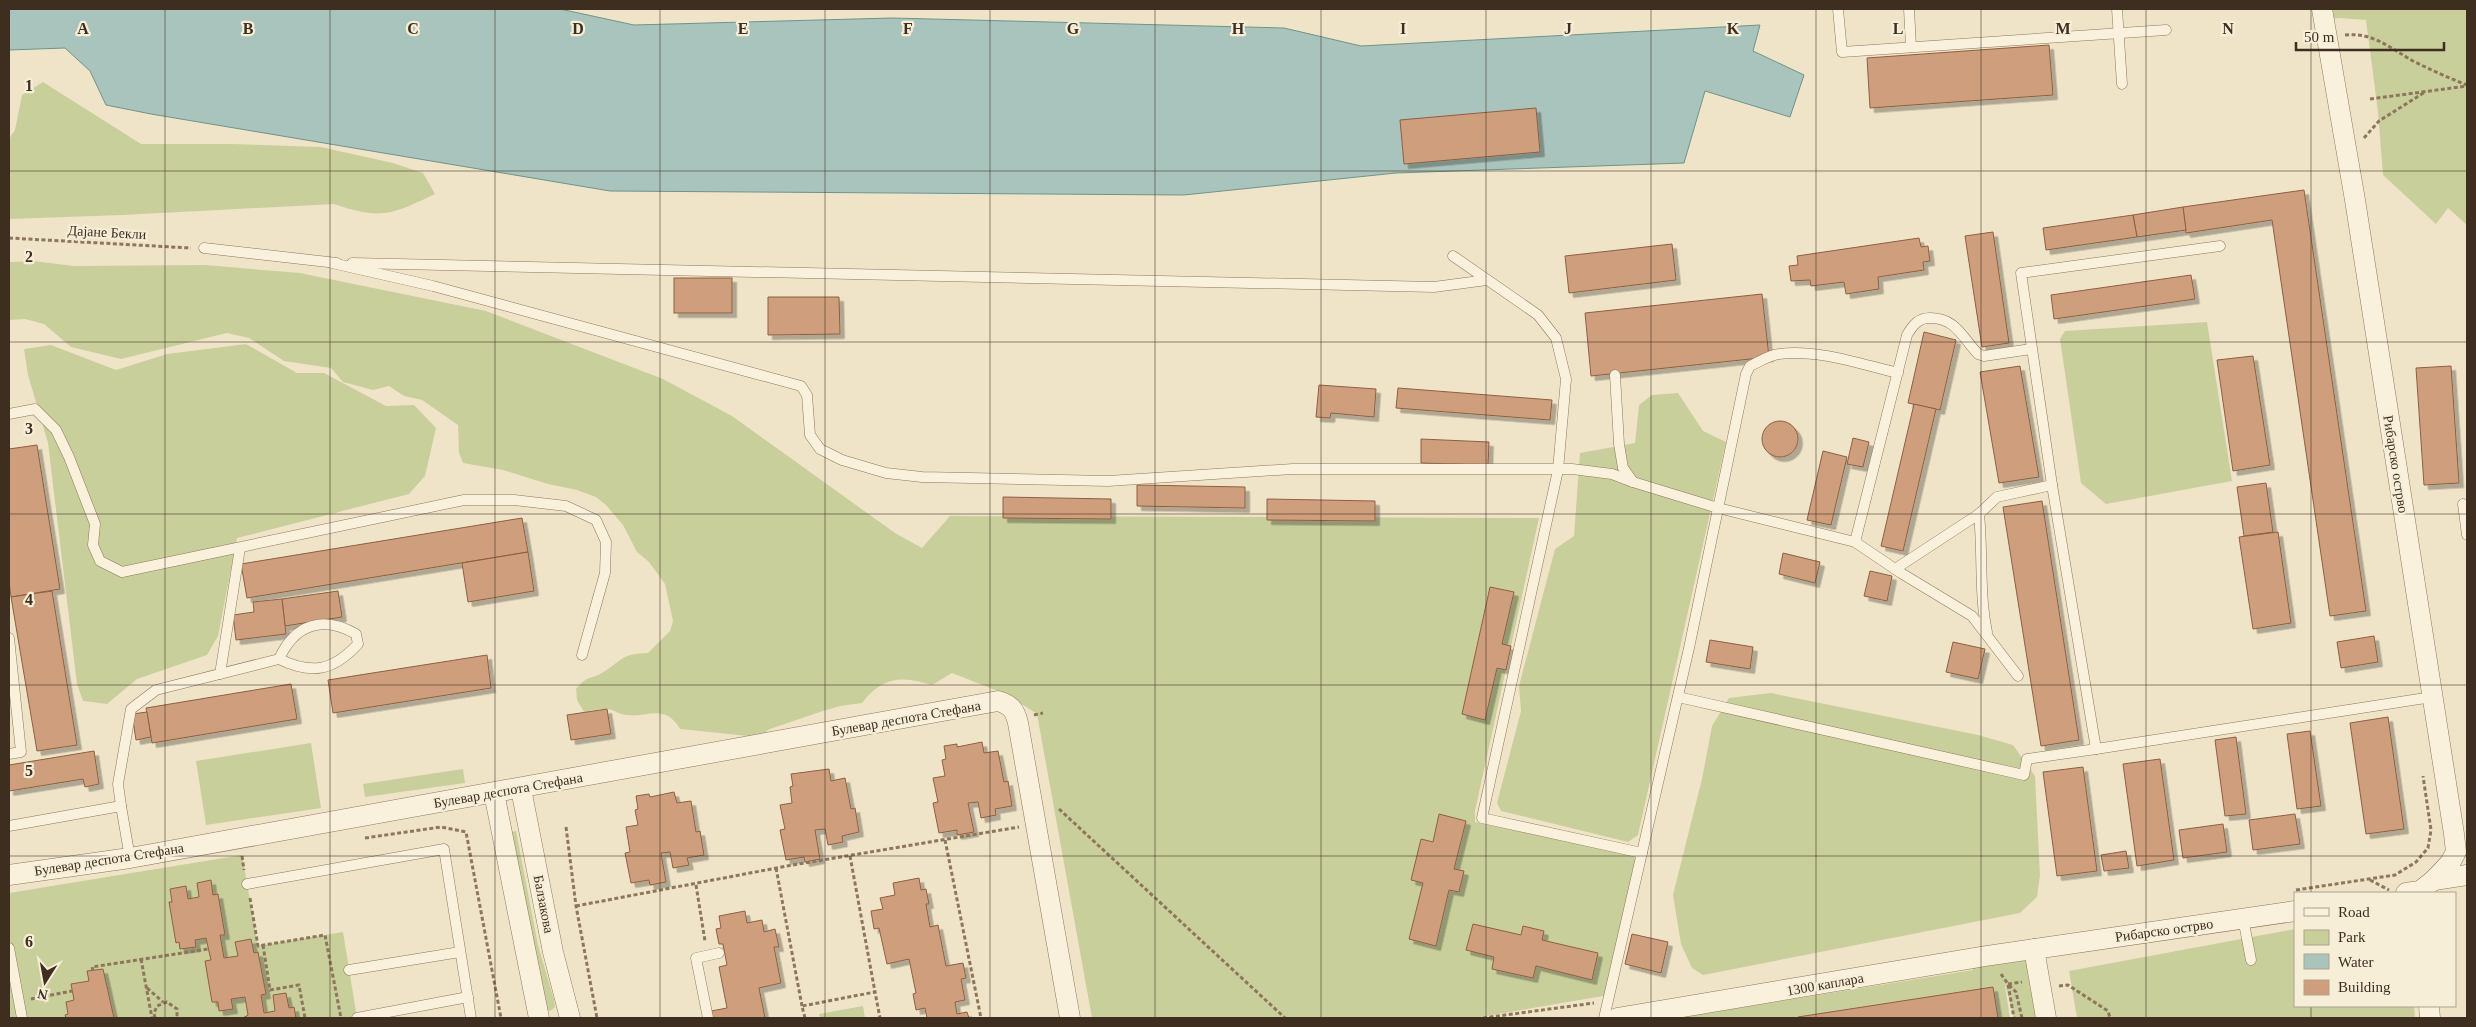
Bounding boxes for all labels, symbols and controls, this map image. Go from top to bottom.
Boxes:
text: A [77,20,89,37]
text: B [243,20,254,37]
text: C [407,20,419,37]
text: D [572,20,584,37]
text: E [738,20,748,37]
text: F [903,20,913,37]
text: G [1067,20,1080,37]
text: H [1232,20,1245,37]
text: I [1400,20,1406,37]
text: J [1564,20,1572,37]
text: K [1727,20,1740,37]
text: L [1893,20,1903,37]
text: M [2055,20,2071,37]
text: N [2222,20,2234,37]
scale bar [2296,20,2444,52]
text: 50 m [2304,29,2335,45]
text: 1 [25,77,33,94]
street label: Дајане Бекли [67,223,147,242]
text: 2 [25,248,33,265]
street label: Рибарско острво [2380,414,2411,514]
text: 3 [25,420,33,437]
text: 4 [25,591,33,608]
street label: Булевар деспота Стефана [830,698,983,739]
text: 5 [25,762,33,779]
street label: Булевар деспота Стефана [432,770,585,811]
street label: Булевар деспота Стефана [33,840,186,879]
street label: Балзакова [531,874,557,935]
legend [2294,892,2456,1007]
text: Road [2338,904,2370,920]
street label: Рибарско острво [2114,916,2214,945]
text: Park [2338,929,2366,945]
text: 6 [25,933,33,950]
text: Water [2338,954,2373,970]
north arrow [20,957,70,1007]
street label: 1300 каплара [1785,970,1866,999]
text: Building [2338,979,2391,995]
text: N [36,986,49,1003]

